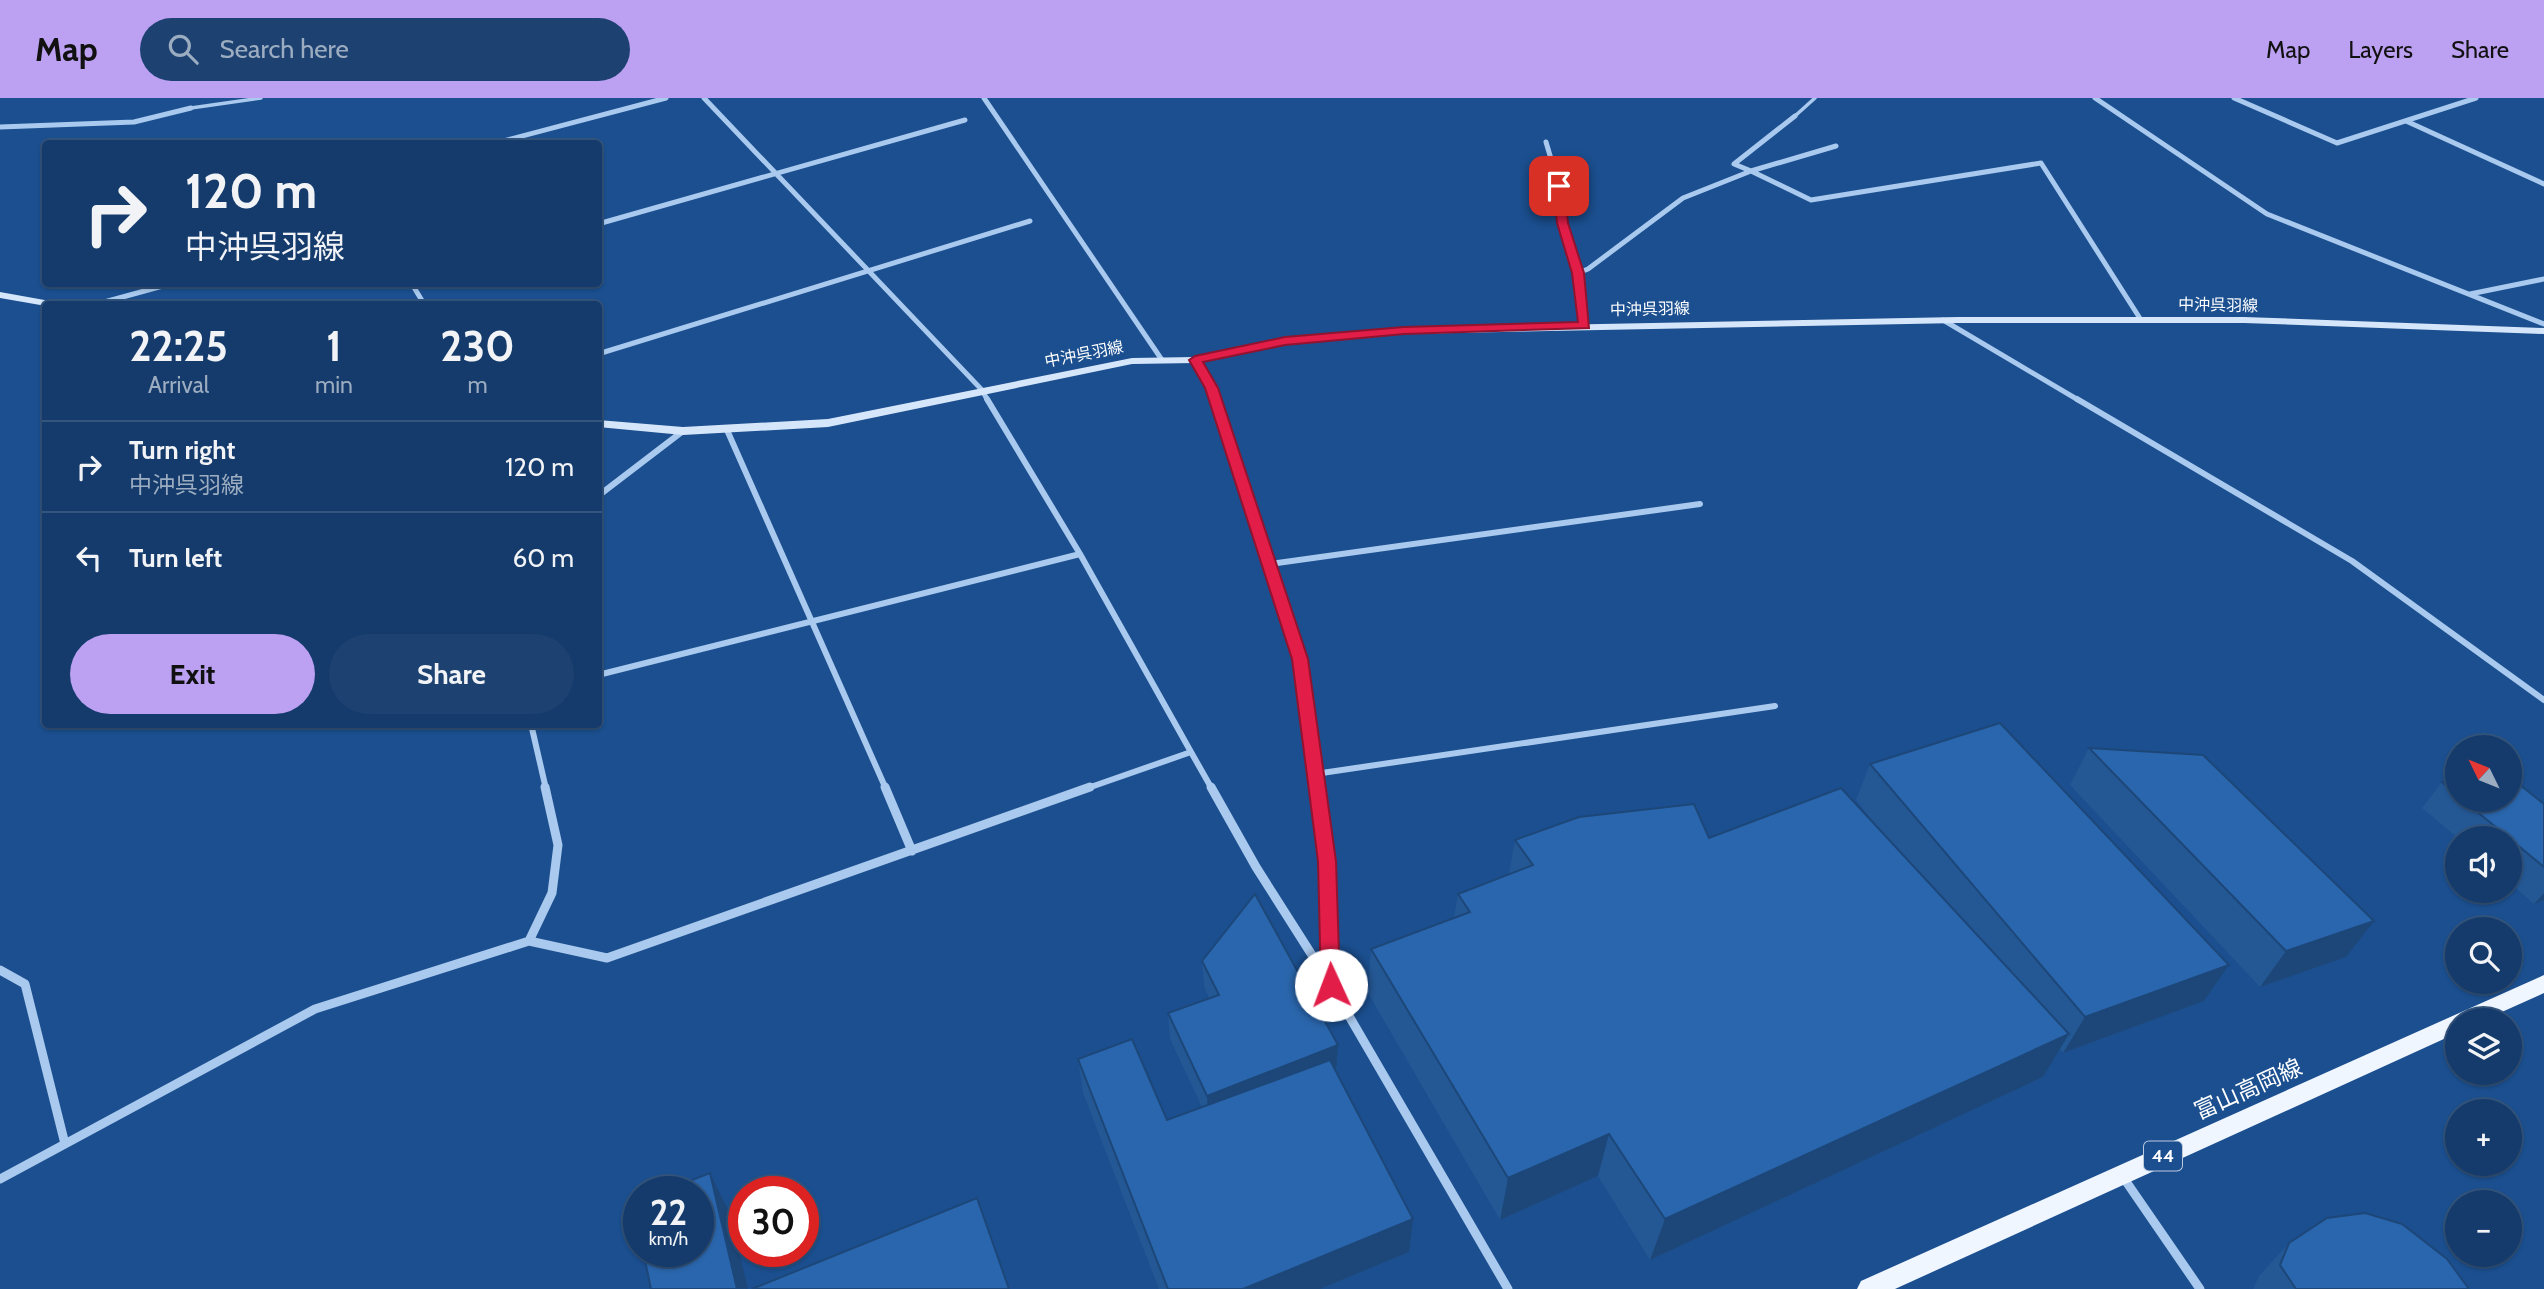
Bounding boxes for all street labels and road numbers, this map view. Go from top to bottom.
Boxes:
street label: 中沖呉羽線 [2178,295,2258,315]
street label: 中沖呉羽線 [1610,299,1690,319]
street label: 中沖呉羽線 [1043,337,1125,371]
street label: 富山高岡線 [2190,1053,2306,1125]
road number: 44 [2144,1142,2182,1170]

